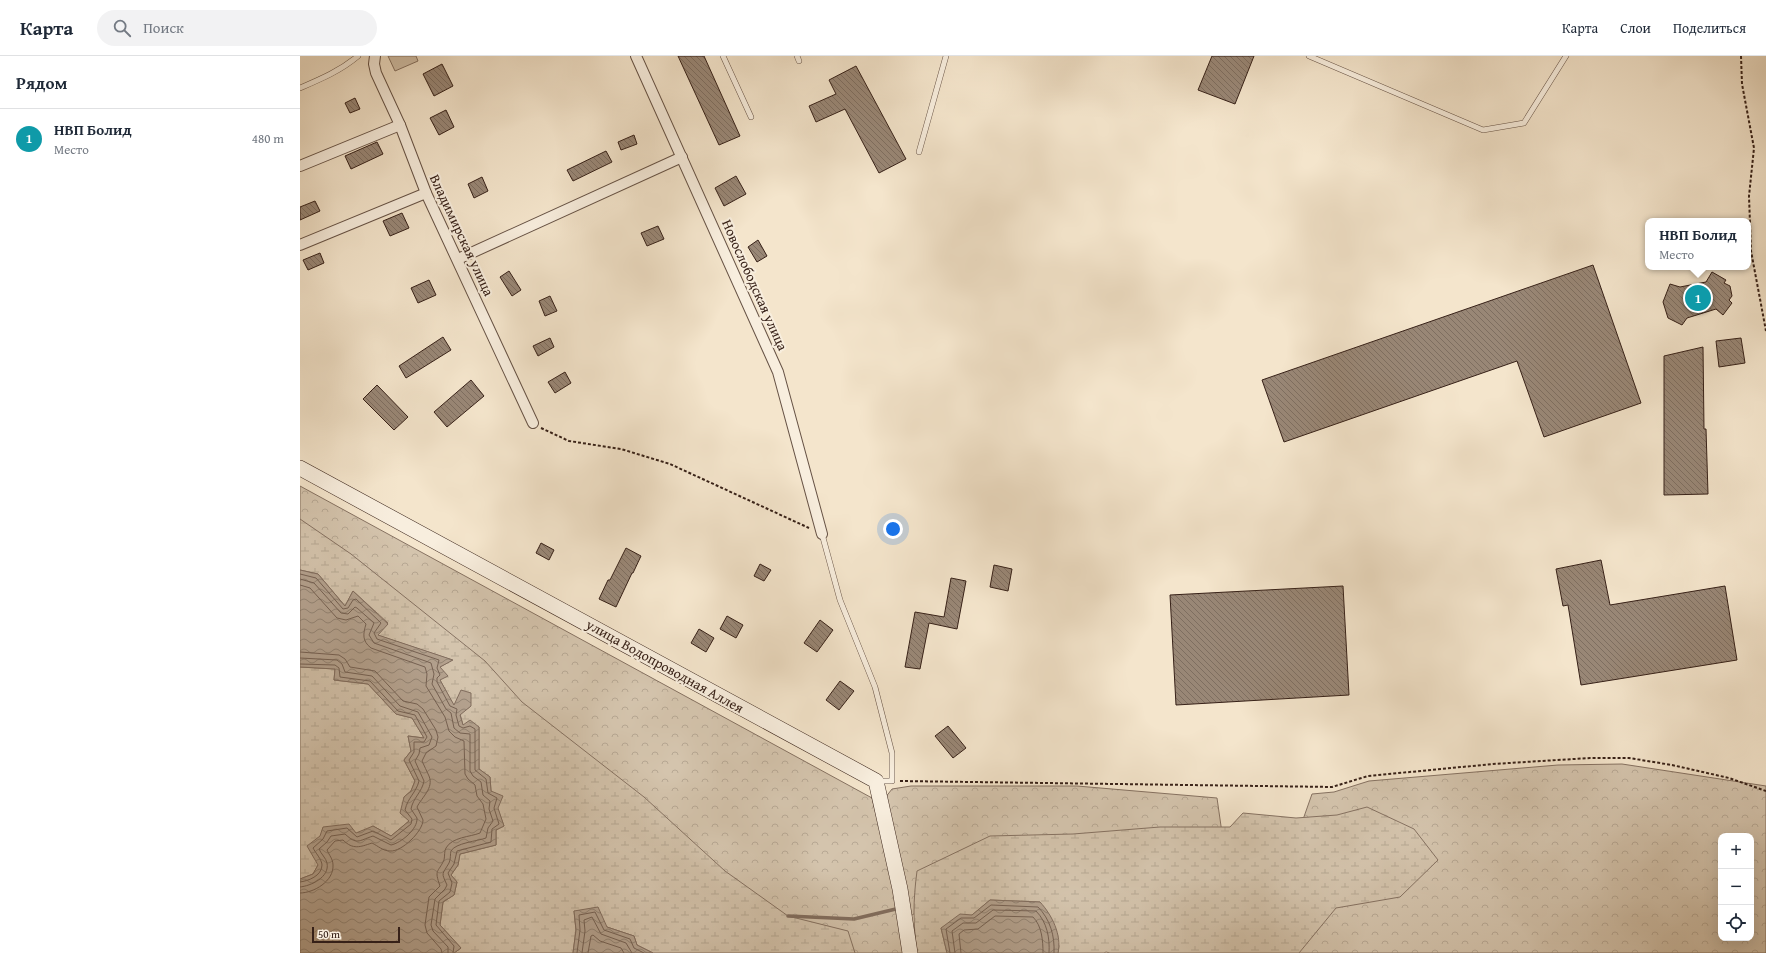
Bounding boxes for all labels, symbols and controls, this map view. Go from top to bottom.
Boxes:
search box [97,10,377,46]
text: Карта [20,14,73,42]
icon: search [111,17,133,39]
text: Поиск [143,17,184,38]
text: Карта [1562,18,1598,38]
text: Слои [1620,18,1651,38]
text: Поделиться [1673,18,1746,38]
text: Рядом [16,70,67,95]
text: НВП Болид [54,119,132,140]
text: 1 [26,129,32,148]
text: 480 m [252,129,284,148]
text: Место [54,140,89,159]
street label: Владимирская улица [425,171,499,299]
street label: Новослободская улица [717,216,793,354]
popup [1645,218,1751,270]
text: НВП Болид [1659,224,1737,245]
text: Место [1659,245,1694,264]
pin: 1 [1685,283,1711,313]
your location [883,519,903,539]
street label: улица Водопроводная Аллея [582,614,747,718]
map controls [1718,833,1754,941]
button: + [1718,833,1754,869]
button: − [1718,869,1754,905]
button: locate [1718,905,1754,941]
scale bar [312,925,400,944]
text: 50 m [318,926,340,942]

